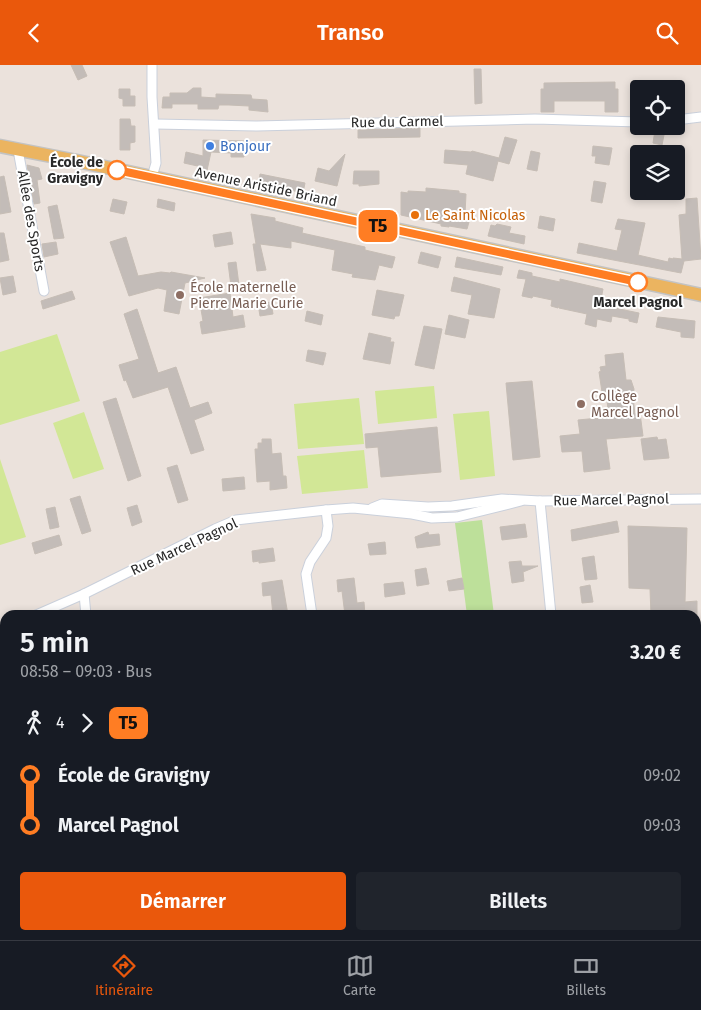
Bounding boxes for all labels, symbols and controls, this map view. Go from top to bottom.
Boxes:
icon: back [20,19,48,47]
text: Transo [317,19,384,46]
icon: search [653,19,681,47]
map controls [630,80,685,200]
button: locate [630,80,685,135]
street label: Rue du Carmel [351,113,443,131]
place label: Bonjour [220,138,271,155]
marker: Bonjour [204,140,216,152]
button: layers [630,145,685,200]
place label: École de Gravigny [47,153,104,187]
marker: École de Gravigny [107,160,127,180]
street label: Avenue Aristide Briand [193,164,339,210]
street label: Allée des Sports [14,169,48,273]
place label: Le Saint Nicolas [425,207,526,224]
marker: Le Saint Nicolas [409,209,421,221]
line badge: T5 [356,210,400,242]
text: T5 [368,215,388,237]
marker: Marcel Pagnol [628,272,648,292]
place label: École maternelle Pierre Marie Curie [190,278,303,312]
marker: École maternelle Pierre Marie Curie [174,289,186,301]
place label: Marcel Pagnol [594,294,683,311]
place label: Collège Marcel Pagnol [591,388,679,421]
marker: Collège Marcel Pagnol [575,398,587,410]
street label: Rue Marcel Pagnol [553,490,669,510]
street label: Rue Marcel Pagnol [128,515,240,579]
text: 5 min [20,626,89,659]
text: 3.20 € [630,641,681,664]
text: 08:58 – 09:03 · Bus [20,662,152,681]
icon: walk [20,709,48,737]
icon: forward [73,709,101,737]
text: T5 [119,712,138,734]
text: 4 [56,713,65,732]
text: École de Gravigny [58,764,210,787]
text: 09:02 [643,766,681,785]
text: Marcel Pagnol [58,814,179,837]
text: 09:03 [643,816,681,835]
button: Démarrer [20,872,346,930]
button: Billets [356,872,681,930]
tab: Itinéraire [95,952,153,999]
tab: Carte [343,952,376,999]
tab: Billets [566,952,606,999]

